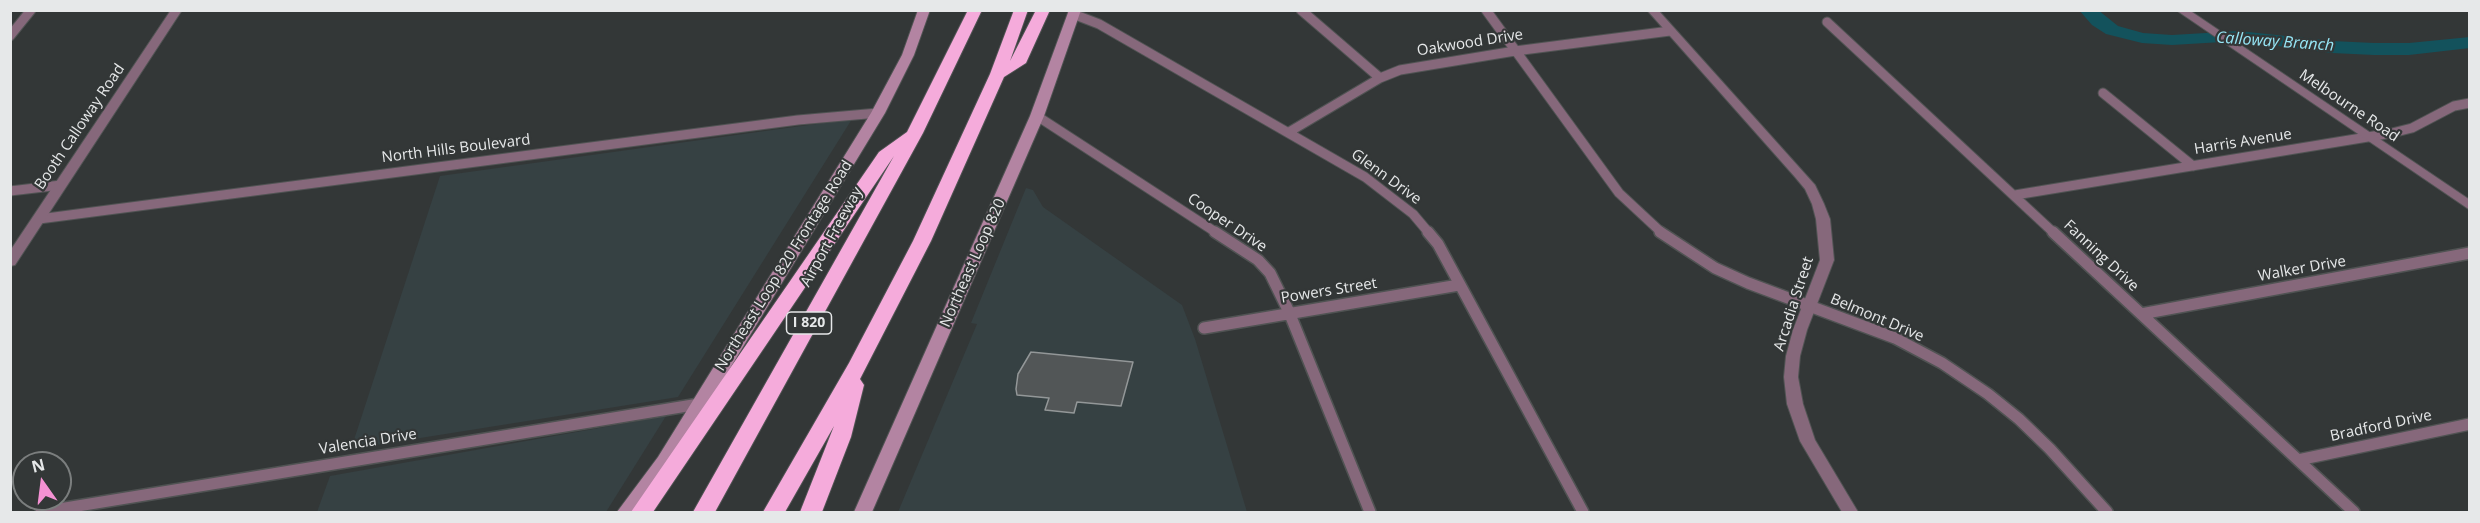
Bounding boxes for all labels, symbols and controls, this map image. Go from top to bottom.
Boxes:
street label: Oakwood Drive [1416,26,1524,60]
water label: Calloway Branch [2215,28,2335,56]
street label: Booth Calloway Road [31,61,129,193]
street label: Melbourne Road [2296,66,2402,146]
street label: Harris Avenue [2193,125,2293,159]
street label: North Hills Boulevard [381,131,531,167]
street label: Glenn Drive [1347,146,1425,208]
street label: Northeast Loop 820 Frontage Road [712,157,856,375]
street label: Airport Freeway [797,184,867,290]
street label: Cooper Drive [1184,190,1270,256]
street label: Northeast Loop 820 [937,196,1009,330]
street label: Fanning Drive [2060,217,2142,295]
street label: Walker Drive [2257,252,2347,286]
street label: Arcadia Street [1770,255,1818,353]
street label: Powers Street [1280,275,1378,307]
street label: Belmont Drive [1827,290,1927,346]
road number: I 820 [786,312,832,334]
street label: Bradford Drive [2329,406,2433,446]
street label: Valencia Drive [318,425,418,459]
north arrow [12,451,72,511]
text: N [29,453,47,478]

